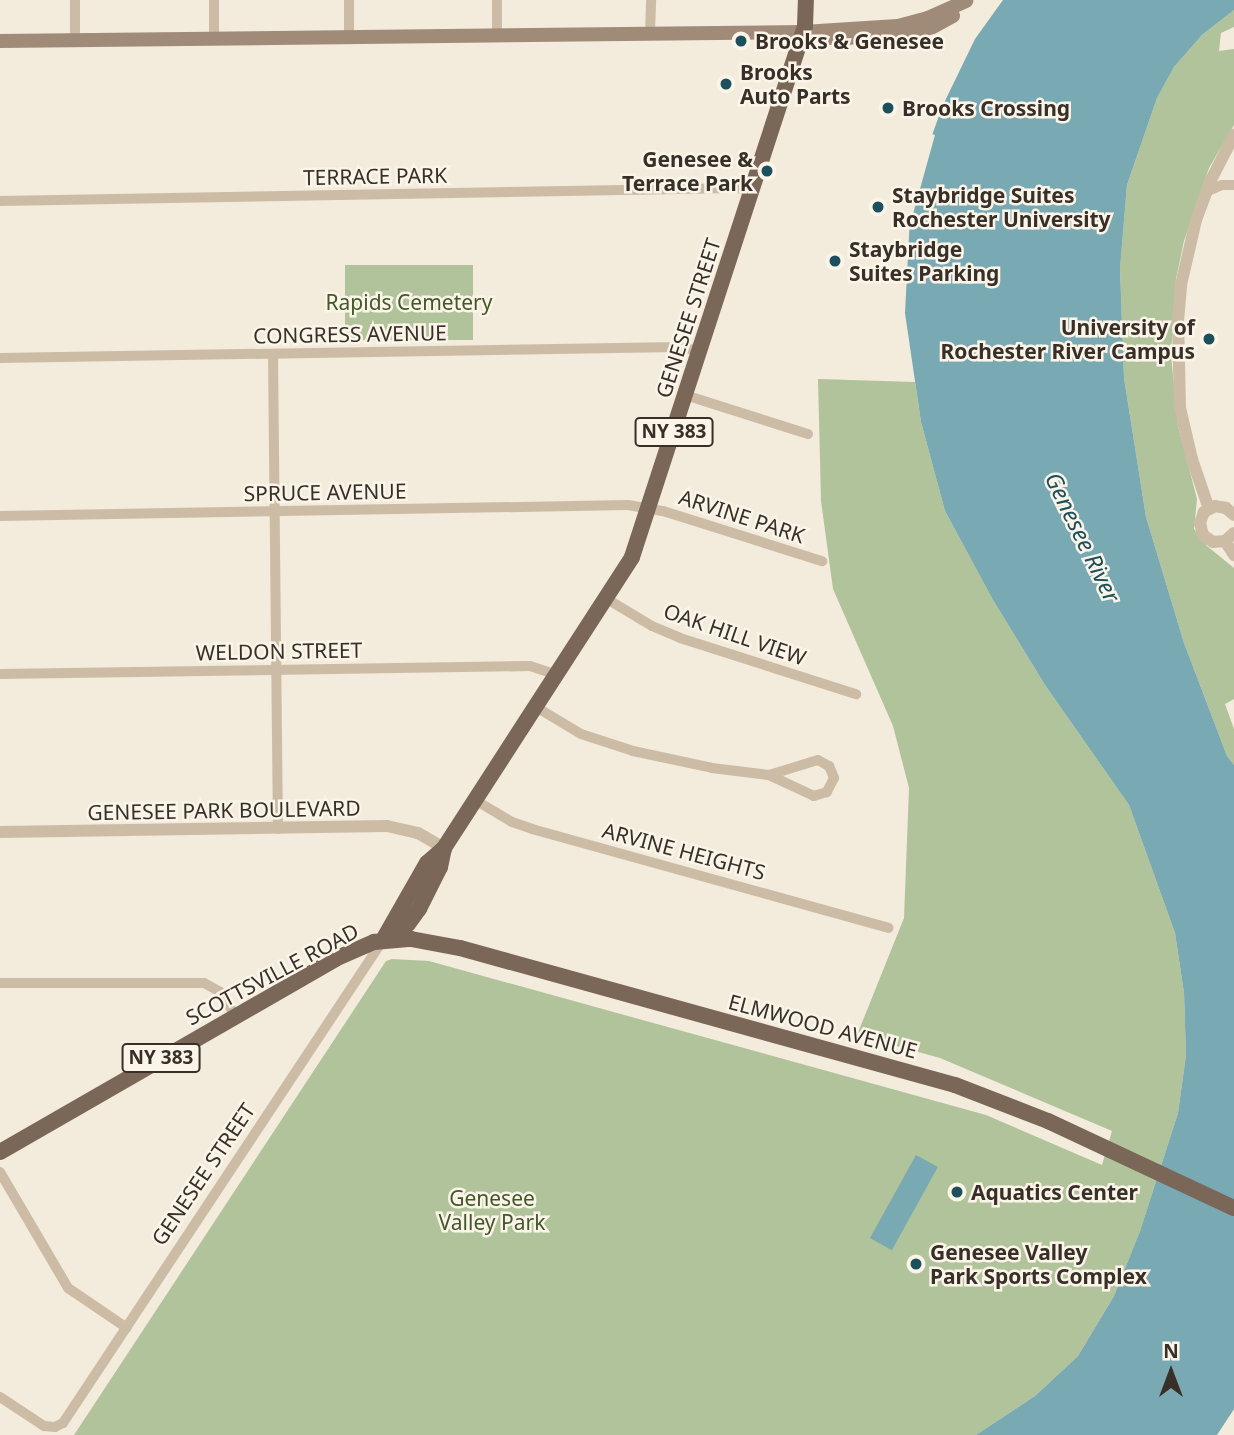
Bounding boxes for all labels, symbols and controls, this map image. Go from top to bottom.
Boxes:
place label: Brooks & Genesee [755,28,944,54]
marker: Brooks & Genesee [733,33,749,49]
place label: Brooks Auto Parts [740,59,851,109]
marker: Brooks Auto Parts [718,76,734,92]
place label: Brooks Crossing [902,95,1070,121]
marker: Brooks Crossing [880,100,896,116]
place label: Genesee & Terrace Park [622,146,753,196]
street label: TERRACE PARK [303,162,447,190]
marker: Genesee & Terrace Park [759,163,775,179]
place label: Staybridge Suites Rochester University [892,182,1111,232]
marker: Staybridge Suites Rochester University [870,199,886,215]
street label: GENESEE STREET [650,235,726,401]
place label: Staybridge Suites Parking [849,236,999,286]
marker: Staybridge Suites Parking [827,253,843,269]
park label: Rapids Cemetery [325,289,493,315]
place label: University of Rochester River Campus [941,314,1195,364]
street label: CONGRESS AVENUE [253,320,447,348]
marker: University of Rochester River Campus [1201,331,1217,347]
road number: NY 383 [634,416,714,448]
water label: Genesee River [1040,467,1126,607]
street label: SPRUCE AVENUE [243,478,407,506]
street label: ARVINE PARK [676,484,808,548]
street label: OAK HILL VIEW [660,598,810,670]
street label: WELDON STREET [195,637,363,665]
street label: GENESEE PARK BOULEVARD [87,795,361,825]
street label: ARVINE HEIGHTS [600,817,768,885]
street label: SCOTTSVILLE ROAD [181,918,363,1030]
street label: ELMWOOD AVENUE [726,989,920,1063]
road number: NY 383 [121,1042,201,1074]
street label: GENESEE STREET [146,1098,260,1250]
place label: Aquatics Center [971,1179,1138,1205]
marker: Aquatics Center [949,1184,965,1200]
park label: Genesee Valley Park [439,1185,545,1235]
place label: Genesee Valley Park Sports Complex [930,1239,1147,1289]
marker: Genesee Valley Park Sports Complex [908,1256,924,1272]
north arrow [1136,1337,1206,1407]
text: N [1163,1338,1179,1364]

